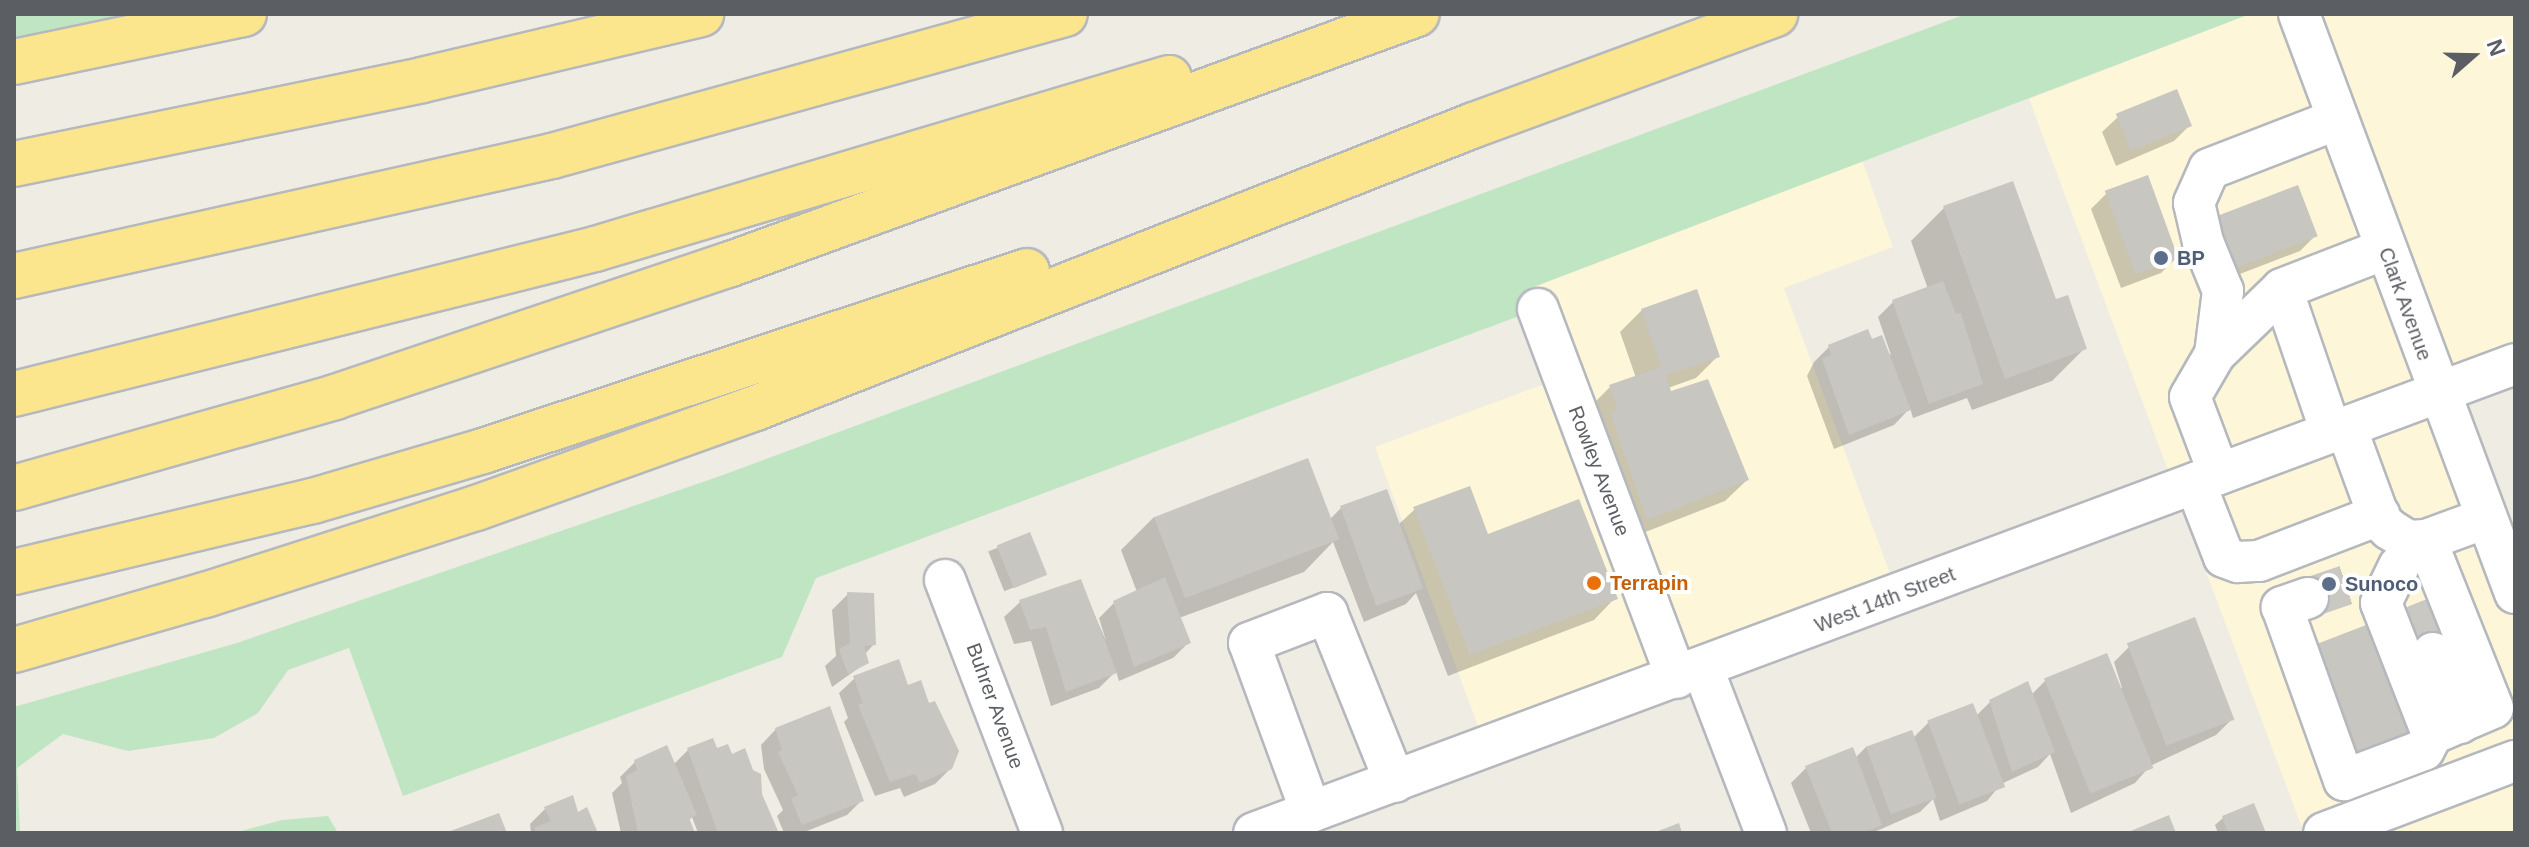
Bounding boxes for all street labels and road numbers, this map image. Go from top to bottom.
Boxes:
street label: Clark Avenue [2373,244,2437,364]
street label: Rowley Avenue [1563,402,1635,540]
street label: West 14th Street [1811,562,1959,638]
street label: Buhrer Avenue [961,639,1029,773]

